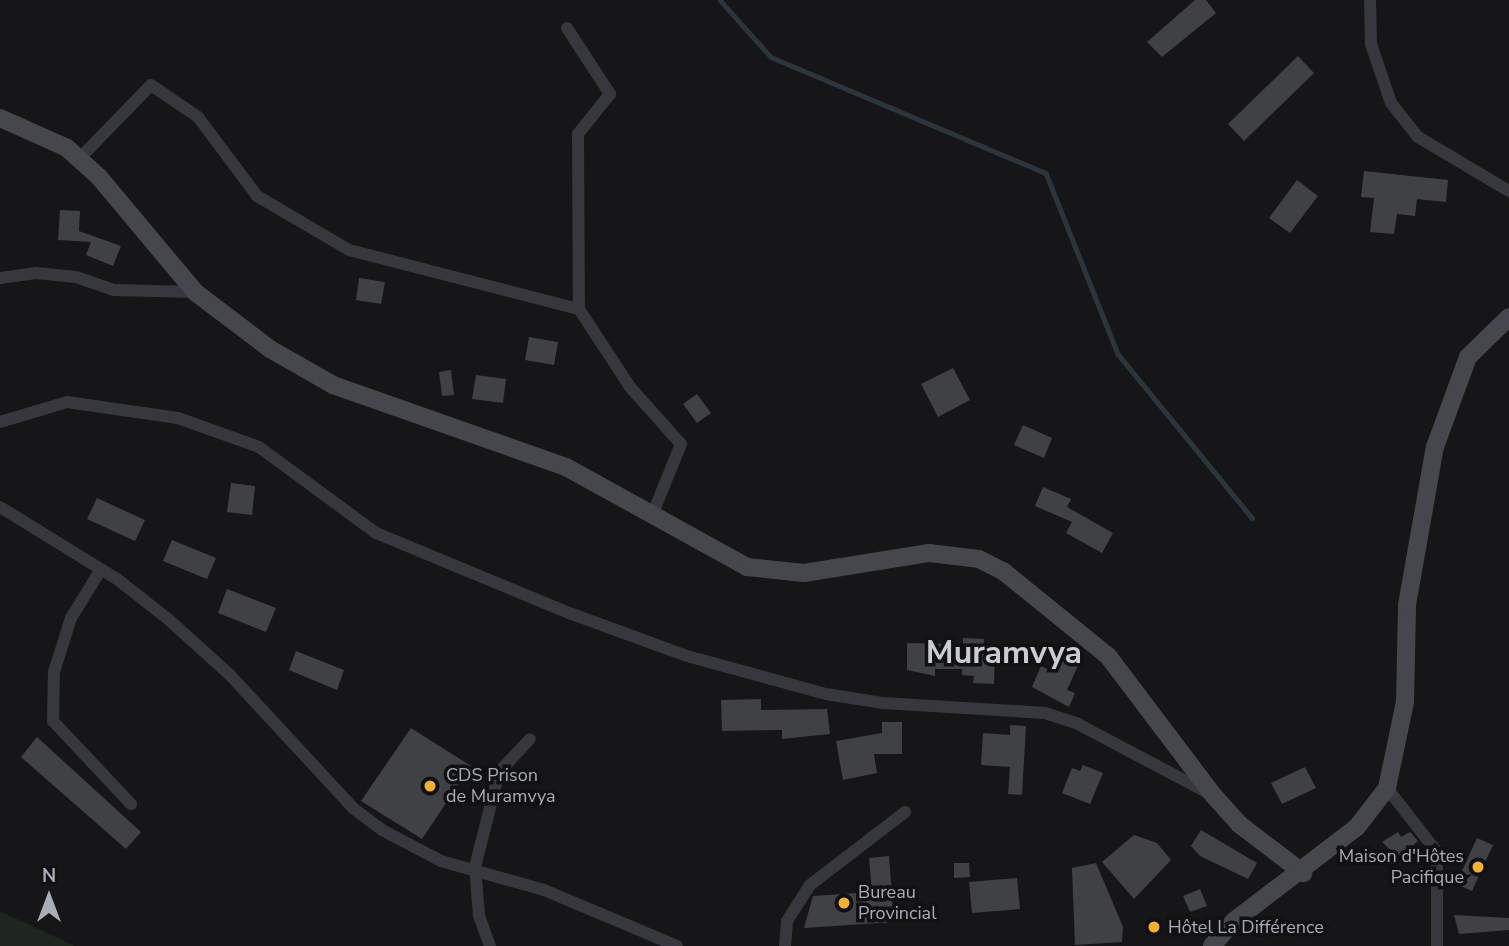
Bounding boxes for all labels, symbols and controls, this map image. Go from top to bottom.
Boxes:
district label: Muramvya [926,634,1082,672]
place label: CDS Prison de Muramvya [446,765,556,808]
marker: CDS Prison de Muramvya [420,776,440,796]
place label: Maison d'Hôtes Pacifique [1339,846,1464,888]
marker: Maison d'Hôtes Pacifique [1470,859,1486,875]
north arrow [14,862,84,932]
text: N [42,863,56,889]
place label: Bureau Provincial [858,882,936,924]
marker: Bureau Provincial [836,895,852,911]
place label: Hôtel La Différence [1168,916,1324,938]
marker: Hôtel La Différence [1146,919,1162,935]

